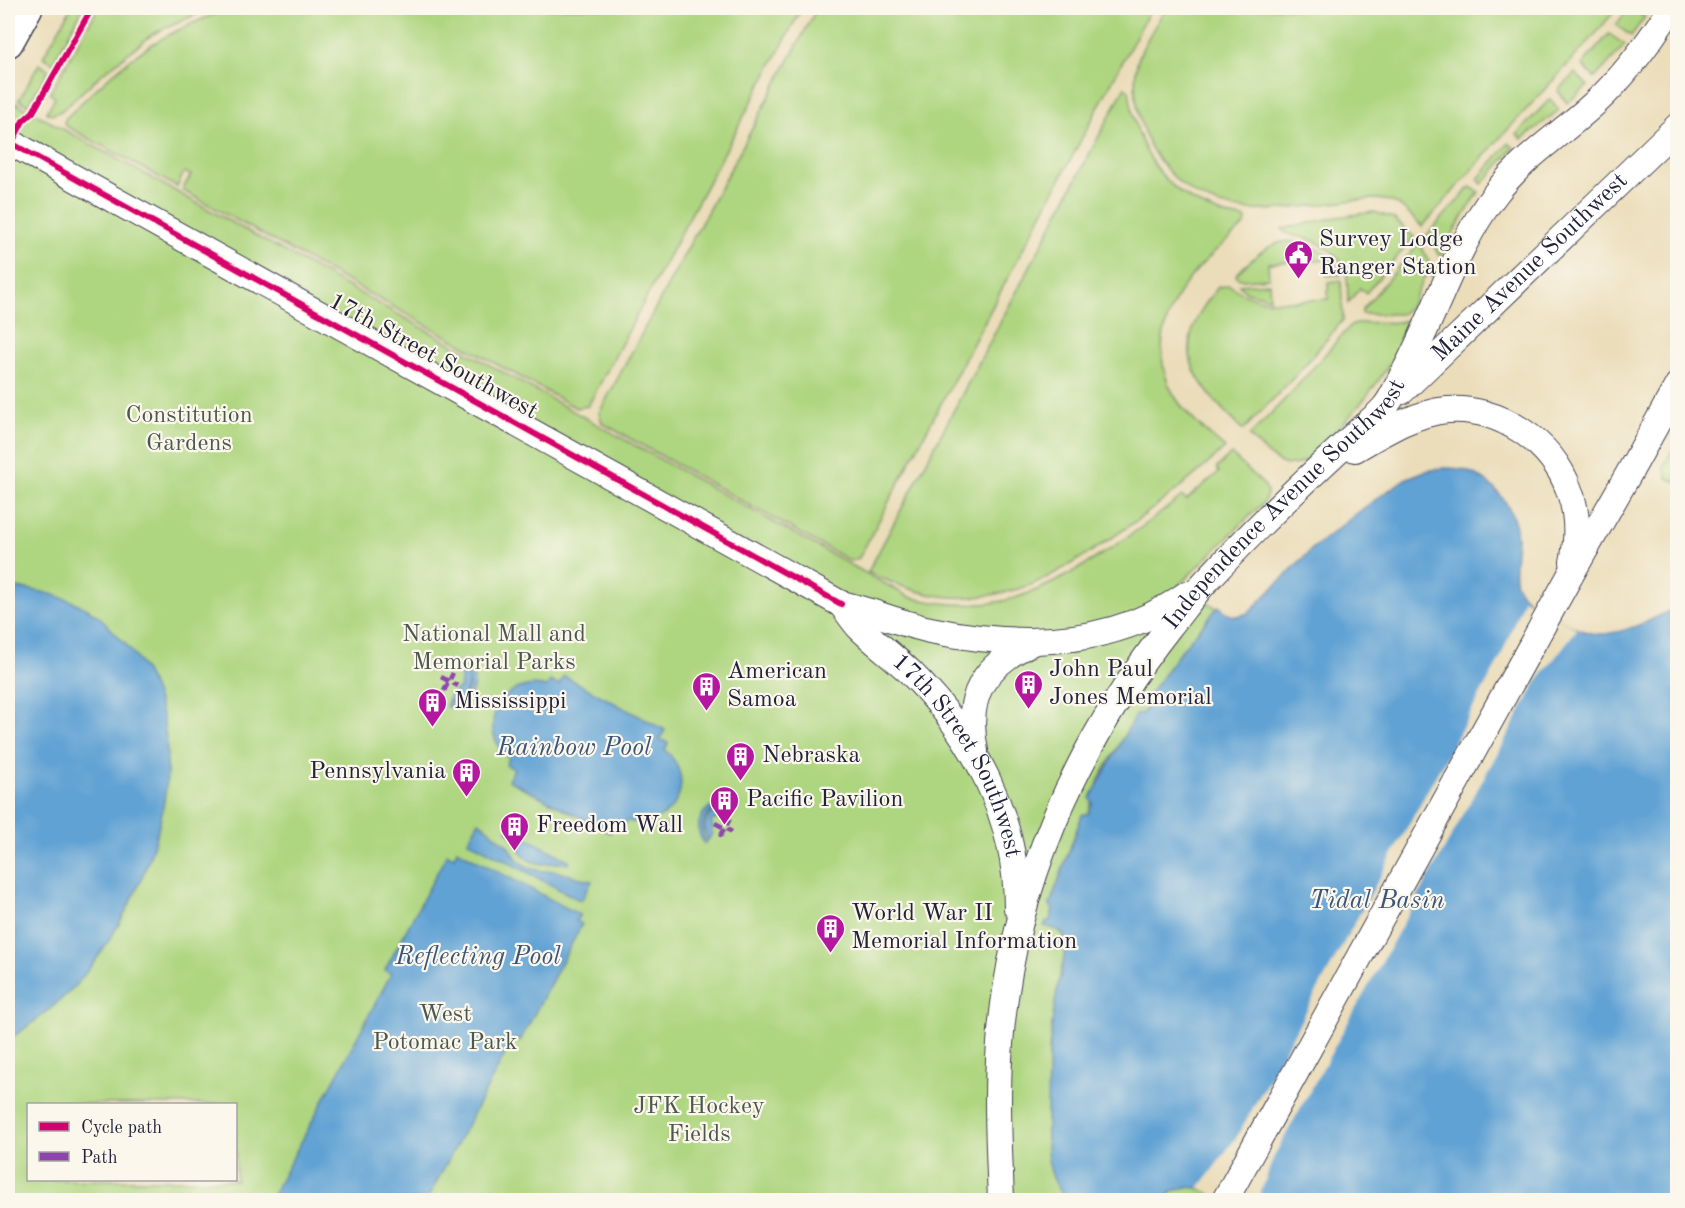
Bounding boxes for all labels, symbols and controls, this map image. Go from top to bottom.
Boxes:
street label: Maine Avenue Southwest [1428,169,1633,367]
place label: Survey Lodge Ranger Station [1319,228,1476,280]
public building icon: Survey Lodge Ranger Station [1282,238,1314,280]
street label: 17th Street Southwest [325,290,541,424]
street label: Independence Avenue Southwest [1160,376,1411,635]
park label: Constitution Gardens [125,404,253,456]
park label: National Mall and Memorial Parks [402,623,586,675]
street label: 17th Street Southwest [887,650,1024,860]
place label: John Paul Jones Memorial [1049,658,1212,710]
place label: American Samoa [727,660,827,712]
building icon: John Paul Jones Memorial [1012,668,1044,710]
building icon: American Samoa [690,670,722,712]
building icon: Mississippi [417,686,449,728]
place label: Mississippi [454,690,567,714]
water label: Rainbow Pool [495,735,652,761]
building icon: Nebraska [725,740,757,782]
place label: Nebraska [762,744,860,768]
building icon: Pennsylvania [451,756,483,798]
place label: Pennsylvania [309,760,446,784]
building icon: Pacific Pavilion [709,784,741,826]
place label: Pacific Pavilion [746,788,903,812]
building icon: Freedom Wall [499,810,531,852]
place label: Freedom Wall [536,814,683,838]
water label: Tidal Basin [1309,888,1445,914]
place label: World War II Memorial Information [851,902,1077,954]
building icon: World War II Memorial Information [814,912,846,954]
water label: Reflecting Pool [394,944,561,970]
park label: West Potomac Park [373,1003,517,1055]
park label: JFK Hockey Fields [633,1095,765,1147]
legend [27,1103,237,1181]
text: Cycle path [81,1119,162,1137]
text: Path [81,1149,118,1167]

